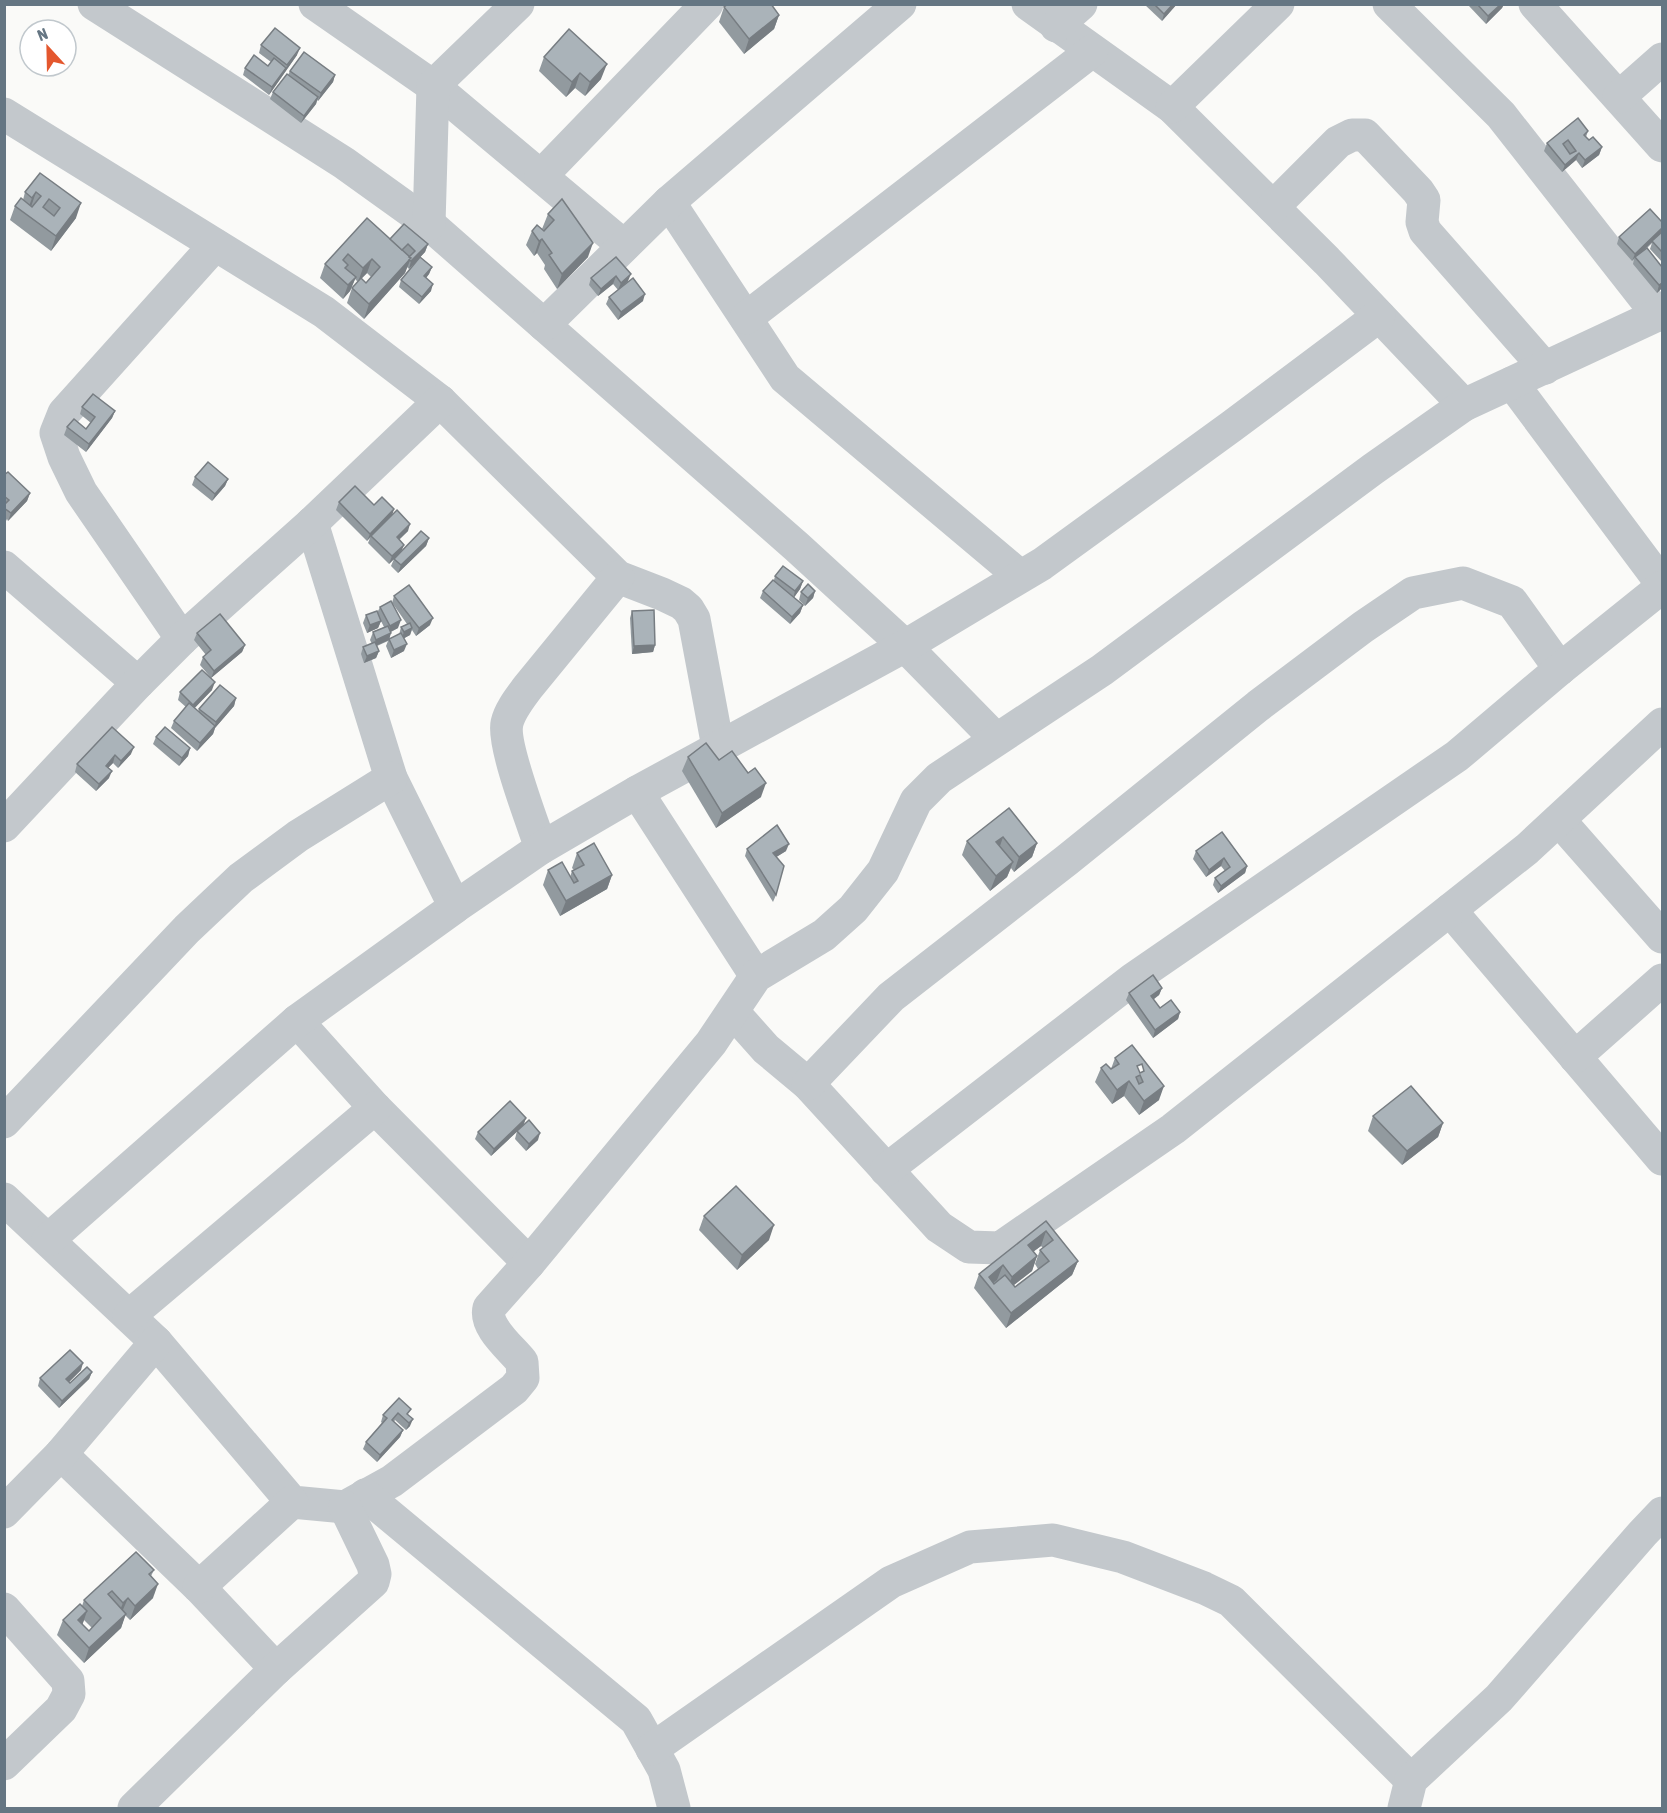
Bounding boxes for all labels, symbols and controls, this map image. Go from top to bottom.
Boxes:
north arrow [18,18,78,78]
text: N [35,24,50,44]

